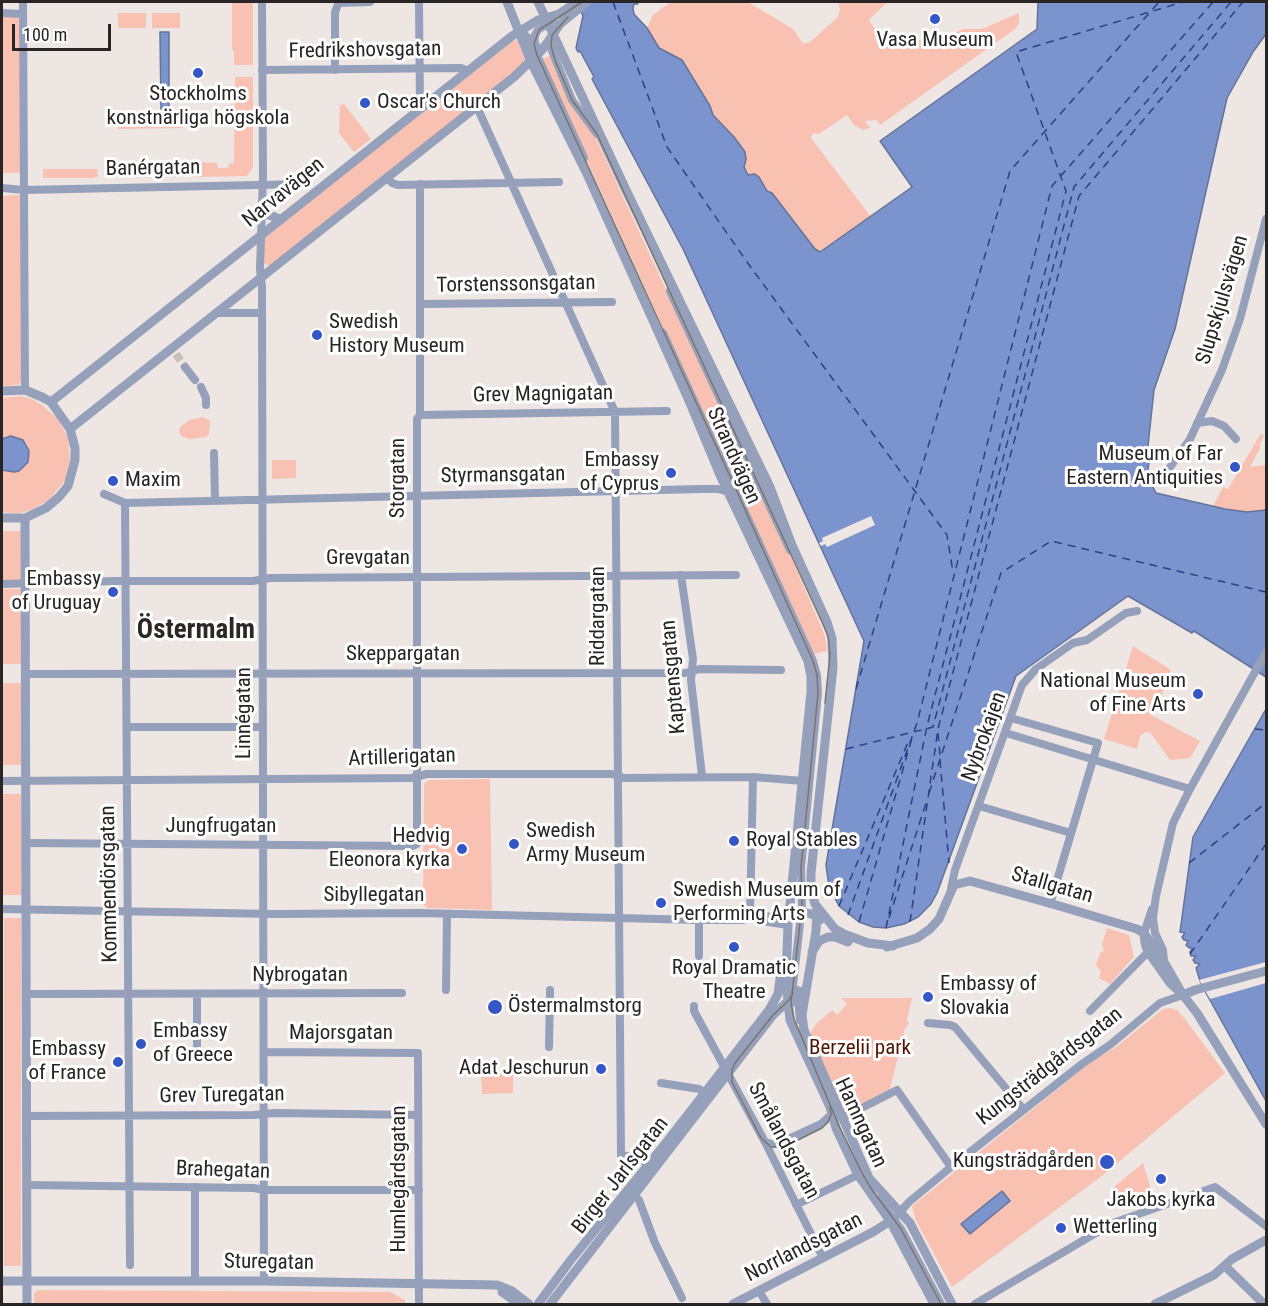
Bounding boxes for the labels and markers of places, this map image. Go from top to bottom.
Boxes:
marker: Vasa Museum [928,12,942,26]
place label: Vasa Museum [876,28,994,54]
marker: Stockholms konstnärliga högskola [191,66,205,80]
place label: Stockholms konstnärliga högskola [107,82,289,132]
place label: Oscar's Church [377,90,501,116]
marker: Oscar's Church [358,96,372,110]
place label: Swedish History Museum [329,310,465,360]
marker: Swedish History Museum [310,328,324,342]
place label: Museum of Far Eastern Antiquities [1066,442,1223,492]
place label: Embassy of Cyprus [580,448,659,498]
marker: Museum of Far Eastern Antiquities [1228,460,1242,474]
marker: Embassy of Cyprus [664,466,678,480]
place label: Maxim [125,468,181,494]
marker: Maxim [106,474,120,488]
place label: Embassy of Uruguay [11,567,101,617]
marker: Embassy of Uruguay [106,585,120,599]
place label: National Museum of Fine Arts [1040,669,1186,719]
marker: National Museum of Fine Arts [1191,687,1205,701]
place label: Swedish Army Museum [526,819,645,869]
place label: Hedvig Eleonora kyrka [329,824,450,874]
place label: Royal Stables [746,828,858,854]
marker: Royal Stables [727,834,741,848]
marker: Swedish Army Museum [507,837,521,851]
marker: Hedvig Eleonora kyrka [455,842,469,856]
place label: Swedish Museum of Performing Arts [673,878,841,928]
marker: Swedish Museum of Performing Arts [654,896,668,910]
marker: Royal Dramatic Theatre [727,940,741,954]
place label: Royal Dramatic Theatre [672,956,796,1006]
place label: Embassy of Slovakia [940,972,1037,1022]
marker: Embassy of Slovakia [921,990,935,1004]
place label: Östermalmstorg [508,994,642,1020]
marker: Östermalmstorg [486,998,504,1016]
place label: Embassy of Greece [153,1019,233,1069]
place label: Embassy of France [28,1037,106,1087]
marker: Embassy of Greece [134,1037,148,1051]
marker: Embassy of France [111,1055,125,1069]
place label: Adat Jeschurun [459,1056,589,1082]
marker: Adat Jeschurun [594,1062,608,1076]
place label: Kungsträdgården [953,1149,1094,1175]
marker: Kungsträdgården [1098,1153,1116,1171]
marker: Jakobs kyrka [1154,1172,1168,1186]
place label: Jakobs kyrka [1106,1188,1216,1214]
place label: Wetterling [1073,1215,1157,1241]
marker: Wetterling [1054,1221,1068,1235]

